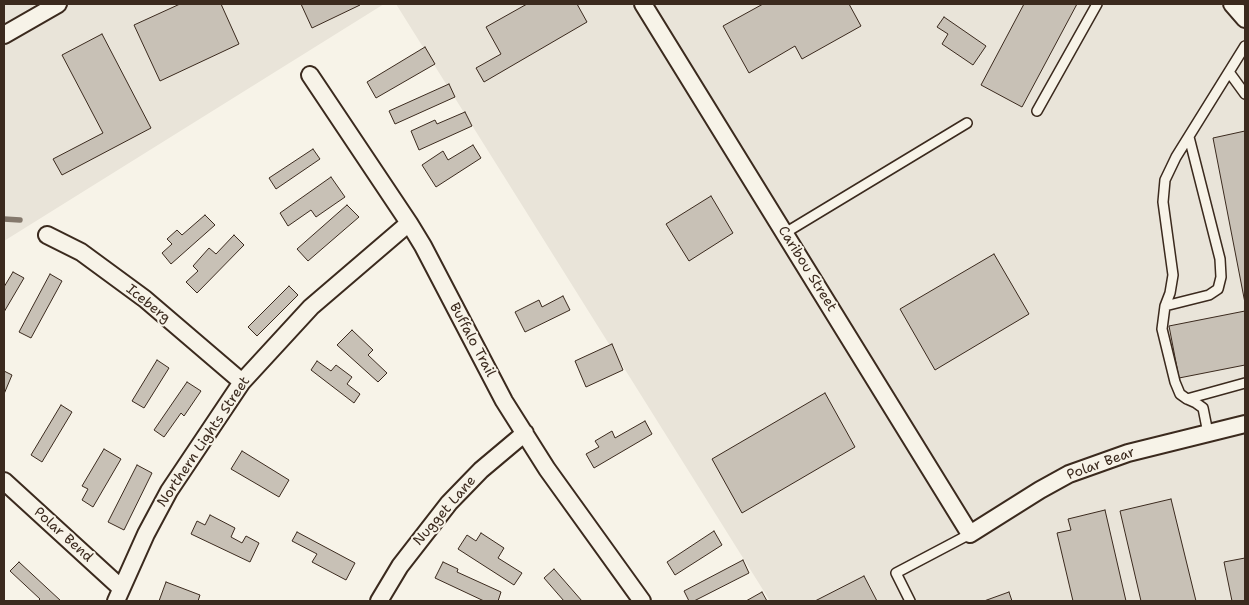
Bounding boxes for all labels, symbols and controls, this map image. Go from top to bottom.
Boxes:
street label: Caribou Street [774,223,840,315]
street label: Iceberg [122,281,174,327]
street label: Buffalo Trail [445,300,499,380]
street label: Northern Lights Street [154,374,254,510]
street label: Polar Bear [1065,444,1137,484]
street label: Nugget Lane [410,473,480,549]
street label: Polar Bend [30,504,96,566]

